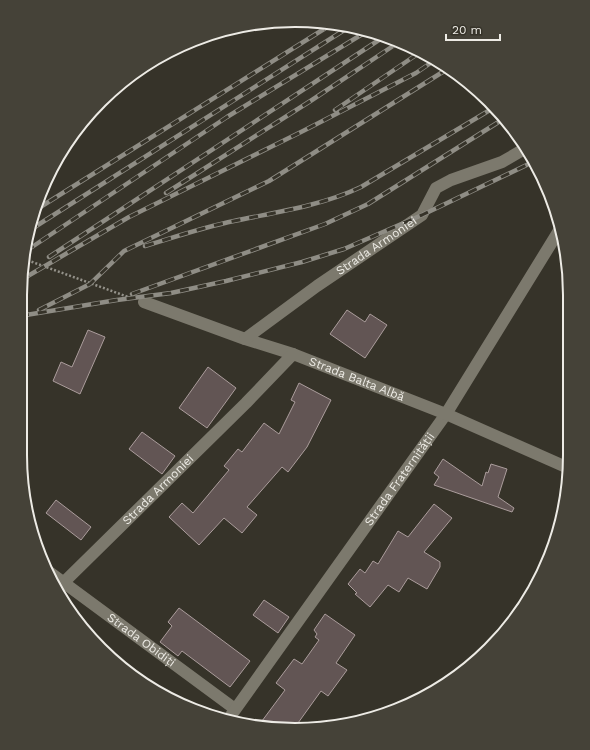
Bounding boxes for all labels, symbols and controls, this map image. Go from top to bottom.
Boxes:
scale bar [446,16,500,42]
text: 20 m [452,23,482,37]
street label: Strada Armoniei [333,214,419,278]
street label: Strada Balta Albă [307,354,407,404]
street label: Strada Fraternității [362,430,437,529]
street label: Strada Armoniei [119,452,196,528]
street label: Strada Obidiți [105,610,178,670]

